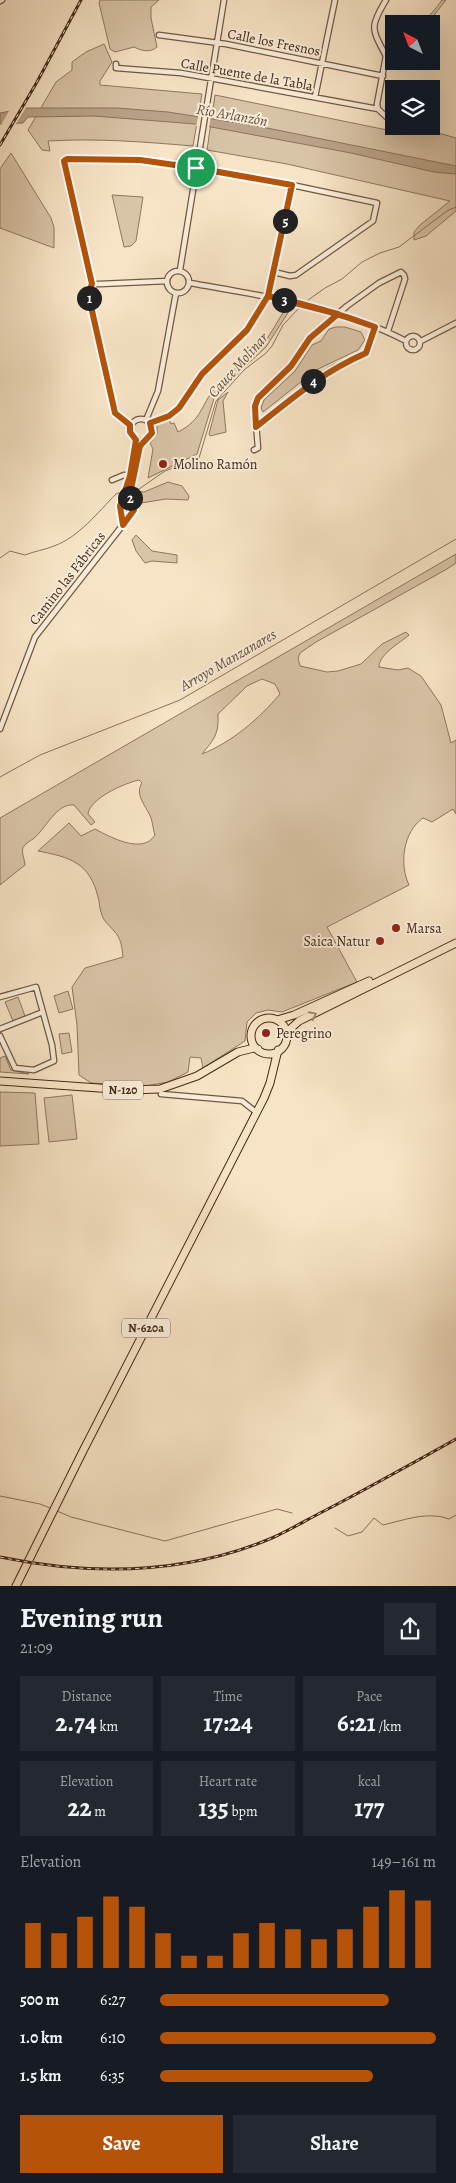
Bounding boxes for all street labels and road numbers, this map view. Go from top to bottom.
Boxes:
street label: Calle los Fresnos [226,24,322,61]
street label: Calle Puente de la Tabla [179,54,315,96]
street label: Camino las Fábricas [25,527,110,629]
road number: N-120 [103,1080,143,1100]
road number: N-620a [122,1319,170,1338]

